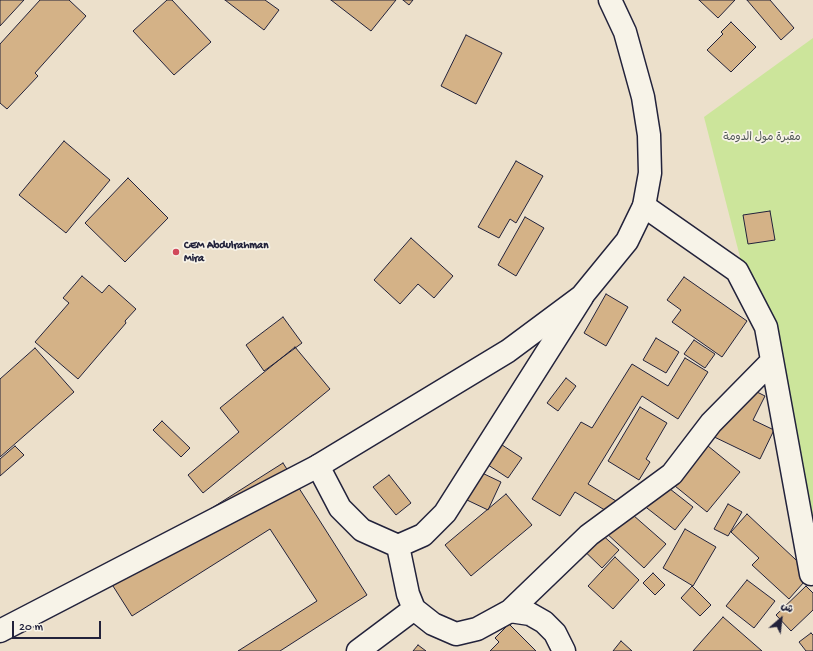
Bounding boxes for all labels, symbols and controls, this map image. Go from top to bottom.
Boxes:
park label: مقبرة مول الدومة [723,131,801,145]
place label: CEM Abdulrahman Mira [184,239,268,265]
marker: CEM Abdulrahman Mira [171,247,181,257]
north arrow [761,599,801,639]
text: ش [778,600,795,617]
scale bar [14,613,103,639]
text: 20 m [19,621,43,635]

